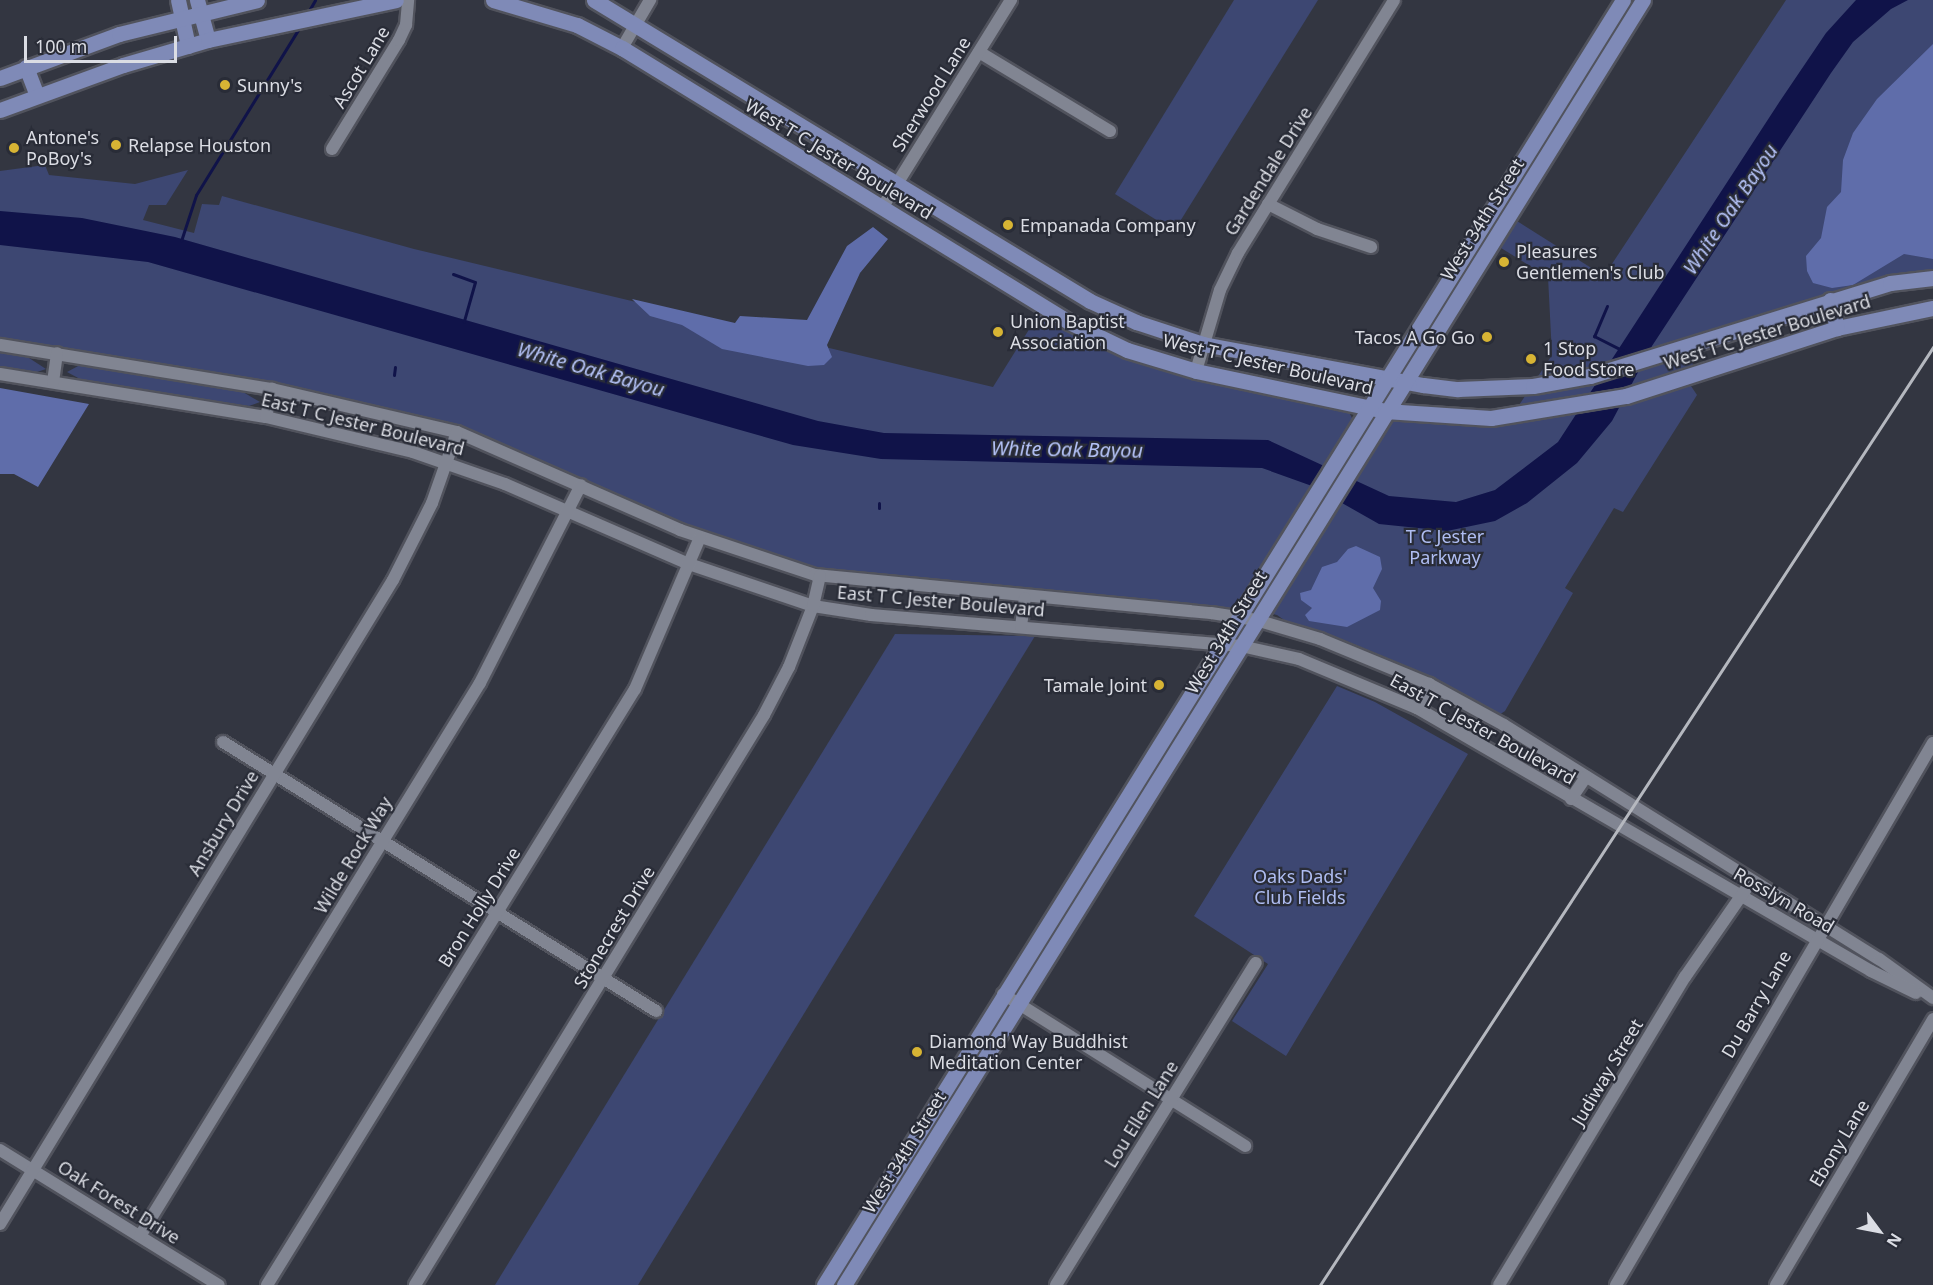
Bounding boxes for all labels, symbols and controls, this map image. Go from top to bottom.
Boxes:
street label: Ascot Lane [328,22,394,112]
scale bar [27,24,180,62]
street label: Sherwood Lane [887,33,975,155]
text: 100 m [35,34,87,58]
place label: Sunny's [237,74,302,96]
marker: Sunny's [218,78,232,92]
street label: West T C Jester Boulevard [741,94,937,224]
street label: Gardendale Drive [1220,103,1316,239]
place label: Antone's PoBoy's [26,127,99,170]
place label: Relapse Houston [128,134,271,156]
marker: Relapse Houston [109,138,123,152]
water label: White Oak Bayou [1678,139,1782,279]
marker: Antone's PoBoy's [7,141,21,155]
street label: West 34th Street [1436,154,1528,284]
place label: Empanada Company [1020,214,1196,236]
marker: Empanada Company [1001,218,1015,232]
place label: Pleasures Gentlemen's Club [1516,241,1665,284]
marker: Pleasures Gentlemen's Club [1497,255,1511,269]
street label: West T C Jester Boulevard [1661,290,1873,374]
place label: Union Baptist Association [1010,311,1125,354]
marker: Union Baptist Association [991,325,1005,339]
place label: Tacos A Go Go [1355,326,1475,348]
street label: West T C Jester Boulevard [1161,329,1375,399]
marker: Tacos A Go Go [1480,330,1494,344]
water label: White Oak Bayou [515,337,667,401]
place label: 1 Stop Food Store [1543,338,1634,380]
marker: 1 Stop Food Store [1524,352,1538,366]
street label: East T C Jester Boulevard [259,388,467,460]
water label: White Oak Bayou [991,436,1143,462]
park label: T C Jester Parkway [1406,526,1484,568]
street label: West 34th Street [1181,567,1271,697]
street label: East T C Jester Boulevard [836,581,1046,621]
street label: East T C Jester Boulevard [1387,669,1579,789]
place label: Tamale Joint [1044,674,1147,696]
marker: Tamale Joint [1152,678,1166,692]
street label: Ansbury Drive [183,766,263,880]
street label: Wilde Rock Way [310,793,396,917]
street label: Bron Holly Drive [433,843,525,971]
street label: Stonecrest Drive [569,862,659,992]
street label: Rosslyn Road [1730,863,1838,937]
park label: Oaks Dads' Club Fields [1253,866,1347,908]
street label: Du Barry Lane [1717,947,1795,1061]
street label: Judiway Street [1567,1015,1647,1129]
place label: Diamond Way Buddhist Meditation Center [929,1031,1128,1074]
marker: Diamond Way Buddhist Meditation Center [910,1045,924,1059]
street label: Lou Ellen Lane [1099,1056,1183,1172]
street label: West 34th Street [858,1087,950,1217]
street label: Ebony Lane [1805,1096,1873,1190]
street label: Oak Forest Drive [54,1156,184,1248]
north arrow [1849,1201,1909,1261]
text: N [1881,1229,1907,1252]

